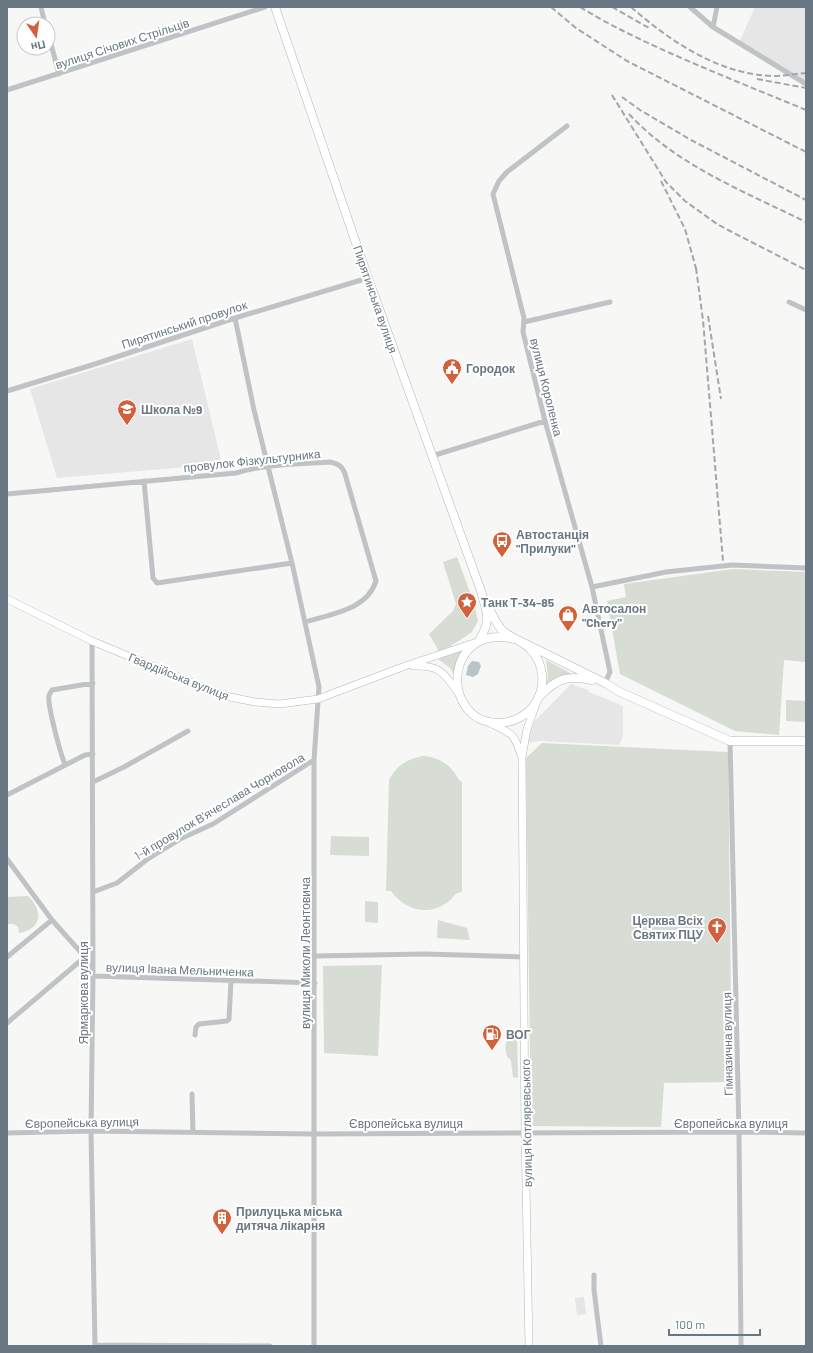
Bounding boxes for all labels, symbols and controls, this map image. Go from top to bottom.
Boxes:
street label: вулиця Січових Стрільців [53,15,191,72]
north arrow [16,16,56,56]
text: Пн [30,38,47,54]
street label: Пирятинська вулиця [350,243,401,355]
street label: Пирятинський провулок [119,297,250,352]
street label: вулиця Короленка [527,337,566,438]
public building icon: Городок [441,357,463,385]
place label: Городок [466,361,516,376]
school or university icon: Школа №9 [116,398,138,426]
place label: Школа №9 [141,402,202,416]
street label: провулок Фізкультурника [183,446,322,475]
place label: Автостанція "Прилуки" [516,527,589,556]
bus stop icon: Автостанція "Прилуки" [491,530,513,558]
place icon: Танк Т-34-85 [456,591,478,619]
place label: Танк Т-34-85 [481,595,555,609]
place label: Автосалон "Chery" [582,601,646,629]
shop icon: Автосалон "Chery" [557,604,579,632]
street label: Гвардійська вулиця [126,649,231,704]
street label: 1-й провулок В'ячеслава Чорновола [131,749,307,863]
street label: вулиця Миколи Леонтовича [298,877,313,1029]
place label: Церква Всіх Святих ПЦУ [632,913,704,942]
church icon: Церква Всіх Святих ПЦУ [706,916,728,944]
street label: Ярмаркова вулиця [76,941,91,1045]
street label: вулиця Івана Мельниченка [106,959,255,980]
street label: Гімназична вулиця [719,992,736,1096]
fuel station icon: ВОГ [481,1023,503,1051]
place label: ВОГ [506,1027,531,1041]
street label: вулиця Котляревського [518,1058,535,1187]
street label: Європейська вулиця [25,1114,139,1131]
street label: Європейська вулиця [349,1116,463,1131]
street label: Європейська вулиця [674,1116,788,1131]
place label: Прилуцька міська дитяча лікарня [236,1204,343,1233]
building icon: Прилуцька міська дитяча лікарня [211,1207,233,1235]
scale bar [669,1311,760,1337]
text: 100 m [675,1317,705,1331]

